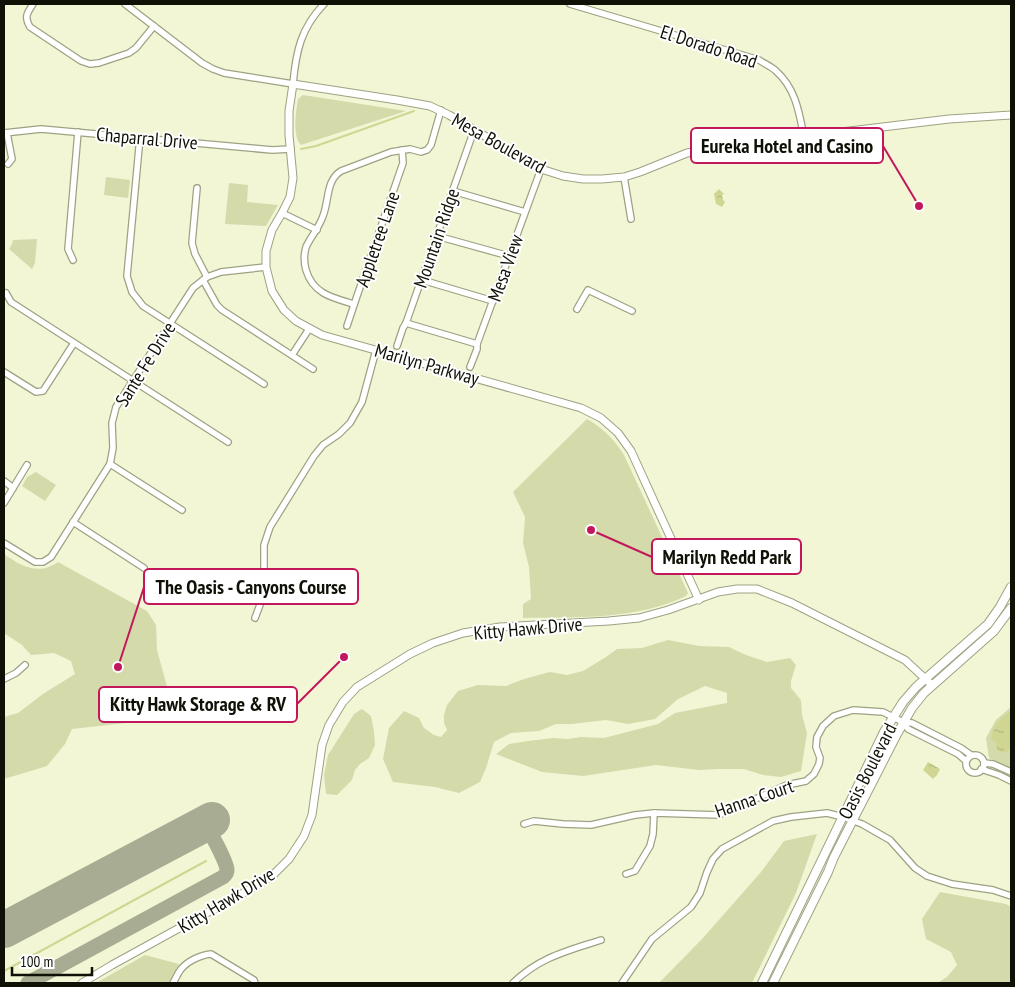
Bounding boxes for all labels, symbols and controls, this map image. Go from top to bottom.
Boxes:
street label: El Dorado Road [658,19,760,73]
street label: Mesa Boulevard [448,107,550,179]
street label: Chaparral Drive [95,122,199,154]
callout: Eureka Hotel and Casino [691,128,883,163]
text: Eureka Hotel and Casino [701,133,873,159]
street label: Mountain Ridge [408,185,464,291]
street label: Appletree Lane [350,188,405,290]
street label: Mesa View [482,231,528,305]
street label: Sante Fe Drive [110,317,180,411]
street label: Marilyn Parkway [372,338,483,391]
callout: Marilyn Redd Park [652,539,801,574]
text: Marilyn Redd Park [663,544,792,570]
callout: The Oasis - Canyons Course [144,569,358,604]
text: The Oasis - Canyons Course [155,574,347,600]
street label: Kitty Hawk Drive [473,611,583,645]
callout: Kitty Hawk Storage & RV [99,687,297,722]
text: Kitty Hawk Storage & RV [110,691,287,717]
street label: Oasis Boulevard [833,719,901,823]
street label: Hanna Court [712,773,797,823]
street label: Kitty Hawk Drive [173,862,279,938]
scale bar [12,944,92,976]
text: 100 m [20,952,53,971]

